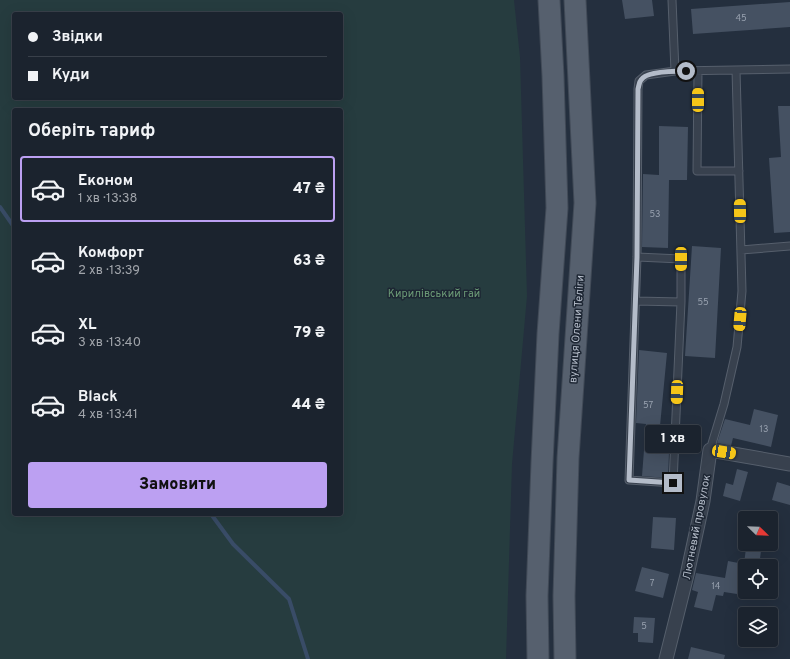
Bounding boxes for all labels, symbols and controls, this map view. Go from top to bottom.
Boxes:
house number: 45 [735,13,747,24]
text: Звідки [52,28,103,47]
route start [677,62,695,80]
text: Куди [52,66,89,85]
car [692,88,704,112]
text: Оберіть тариф [28,120,155,143]
icon: car [30,171,66,207]
text: Економ [78,172,133,191]
text: 47 ₴ [293,180,325,199]
text: 1 хв · 13:38 [78,191,137,207]
car [734,199,746,223]
house number: 53 [649,209,661,220]
icon: car [30,243,66,279]
text: Комфорт [78,244,144,263]
car [675,247,687,271]
text: 63 ₴ [293,252,325,271]
text: 2 хв · 13:39 [78,263,140,279]
street label: вулиця Олени Теліги [566,275,588,384]
park label: Кирилівський гай [388,287,480,301]
house number: 55 [697,297,709,308]
car [733,307,747,331]
icon: car [30,315,66,351]
text: XL [78,316,96,335]
text: 79 ₴ [294,324,325,343]
text: 3 хв · 13:40 [78,335,141,351]
car [671,380,683,404]
icon: car [30,387,66,423]
text: Black [78,388,118,407]
text: 44 ₴ [292,396,325,415]
house number: 57 [643,400,653,411]
text: 4 хв · 13:41 [78,407,138,423]
house number: 13 [760,424,768,435]
callout: 1 хв [645,425,701,453]
text: 1 хв [661,431,685,447]
car [711,444,737,460]
button: Замовити [28,462,327,508]
street label: Лютневий провулок [680,473,714,581]
route end [664,474,682,492]
north arrow [738,511,778,551]
map controls [738,511,778,647]
button: locate [738,559,778,599]
house number: 7 [650,578,655,589]
house number: 14 [712,581,721,592]
button: layers [738,607,778,647]
house number: 5 [641,621,647,632]

